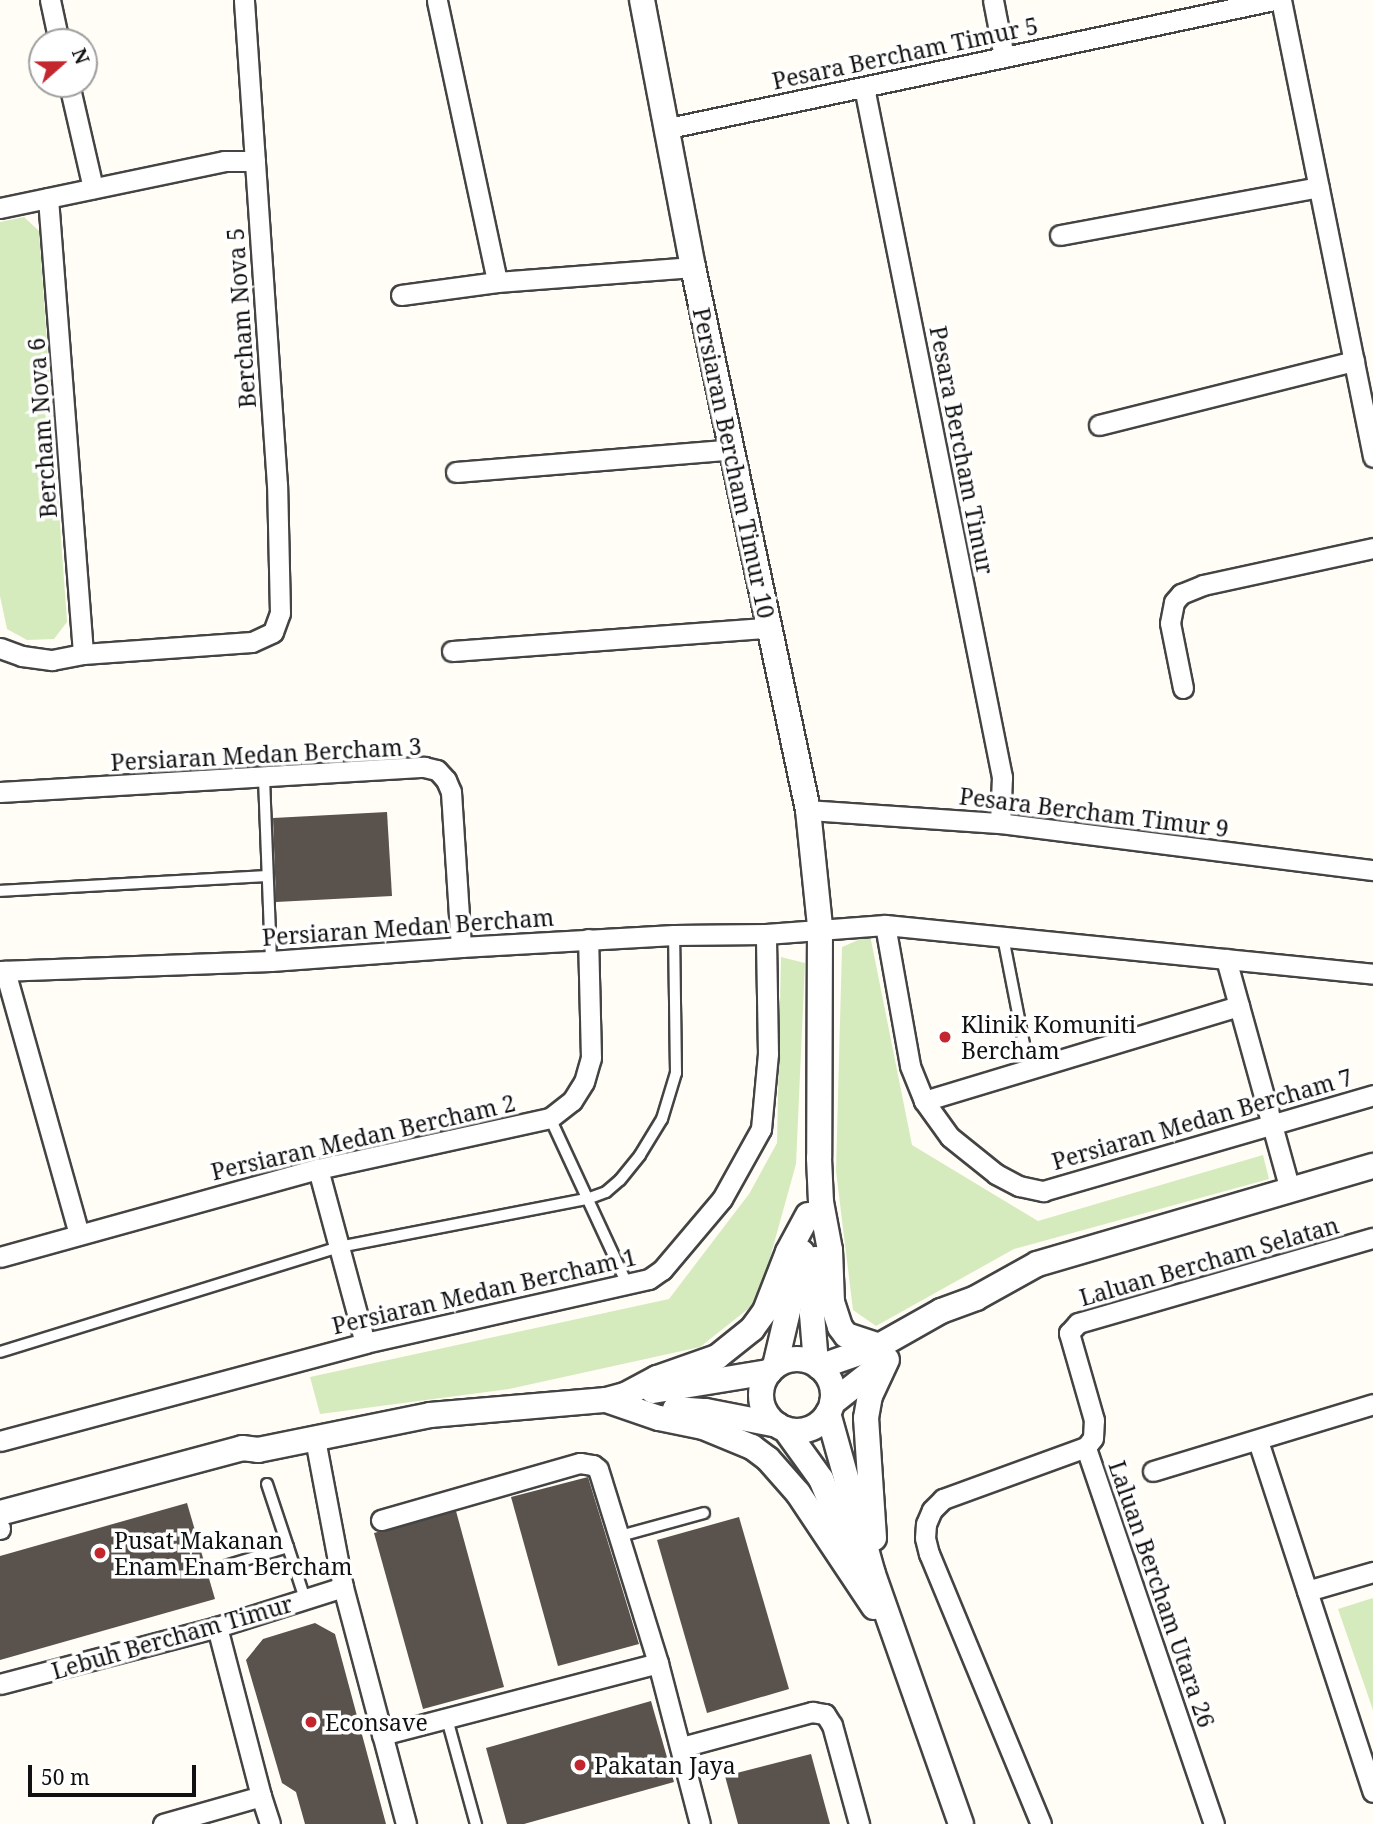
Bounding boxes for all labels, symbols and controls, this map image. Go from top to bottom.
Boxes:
street label: Pesara Bercham Timur 5 [770,11,1040,95]
north arrow [28,28,98,98]
text: N [66,45,96,68]
street label: Bercham Nova 5 [221,227,261,409]
street label: Persiaran Bercham Timur 10 [688,305,780,621]
street label: Pesara Bercham Timur [924,324,1000,576]
street label: Bercham Nova 6 [22,337,62,519]
street label: Persiaran Medan Bercham 3 [110,732,422,776]
street label: Pesara Bercham Timur 9 [958,782,1230,842]
street label: Persiaran Medan Bercham [261,903,555,951]
place label: Klinik Komuniti Bercham [961,1010,1136,1064]
marker: Klinik Komuniti Bercham [935,1027,955,1047]
street label: Persiaran Medan Bercham 7 [1049,1063,1355,1175]
street label: Persiaran Medan Bercham 2 [208,1089,518,1185]
street label: Laluan Bercham Selatan [1076,1211,1342,1311]
street label: Persiaran Medan Bercham 1 [329,1243,639,1339]
street label: Laluan Bercham Utara 26 [1103,1457,1221,1731]
place label: Pusat Makanan Enam Enam Bercham [114,1526,352,1580]
marker: Pusat Makanan Enam Enam Bercham [92,1545,108,1561]
street label: Lebuh Bercham Timur [48,1589,296,1685]
place label: Econsave [325,1708,428,1736]
marker: Econsave [303,1714,319,1730]
scale bar [32,1750,200,1794]
place label: Pakatan Jaya [594,1751,736,1779]
marker: Pakatan Jaya [572,1757,588,1773]
text: 50 m [41,1763,90,1791]

